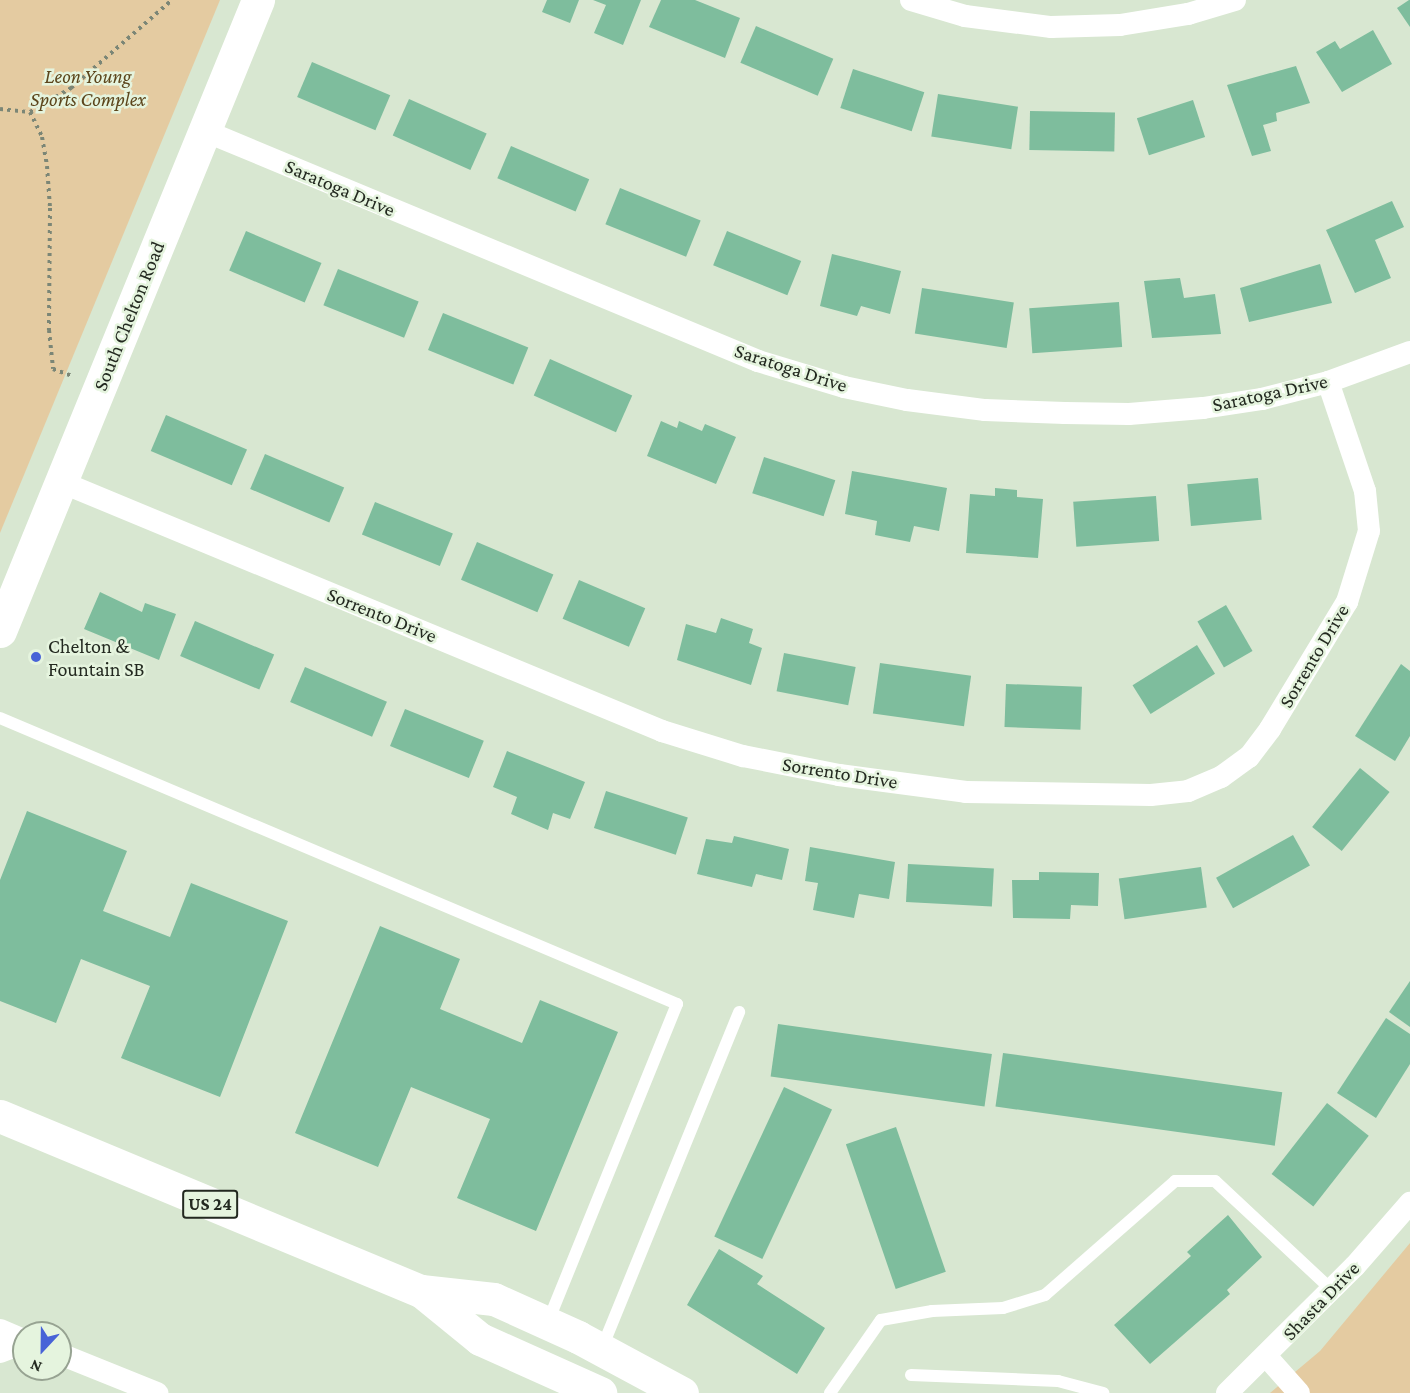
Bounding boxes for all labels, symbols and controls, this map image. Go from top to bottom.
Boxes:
park label: Leon Young Sports Complex [30,65,146,112]
street label: Saratoga Drive [281,154,399,222]
street label: South Chelton Road [88,238,170,394]
street label: Saratoga Drive [732,338,850,398]
street label: Saratoga Drive [1210,369,1330,417]
street label: Sorrento Drive [324,582,440,648]
street label: Sorrento Drive [1274,600,1354,712]
place label: Chelton & Fountain SB [48,634,144,681]
marker: Chelton & Fountain SB [29,650,43,664]
street label: Sorrento Drive [781,752,899,794]
road number: US 24 [182,1189,238,1219]
street label: Shasta Drive [1278,1257,1364,1345]
north arrow [12,1321,72,1381]
text: N [28,1356,44,1376]

